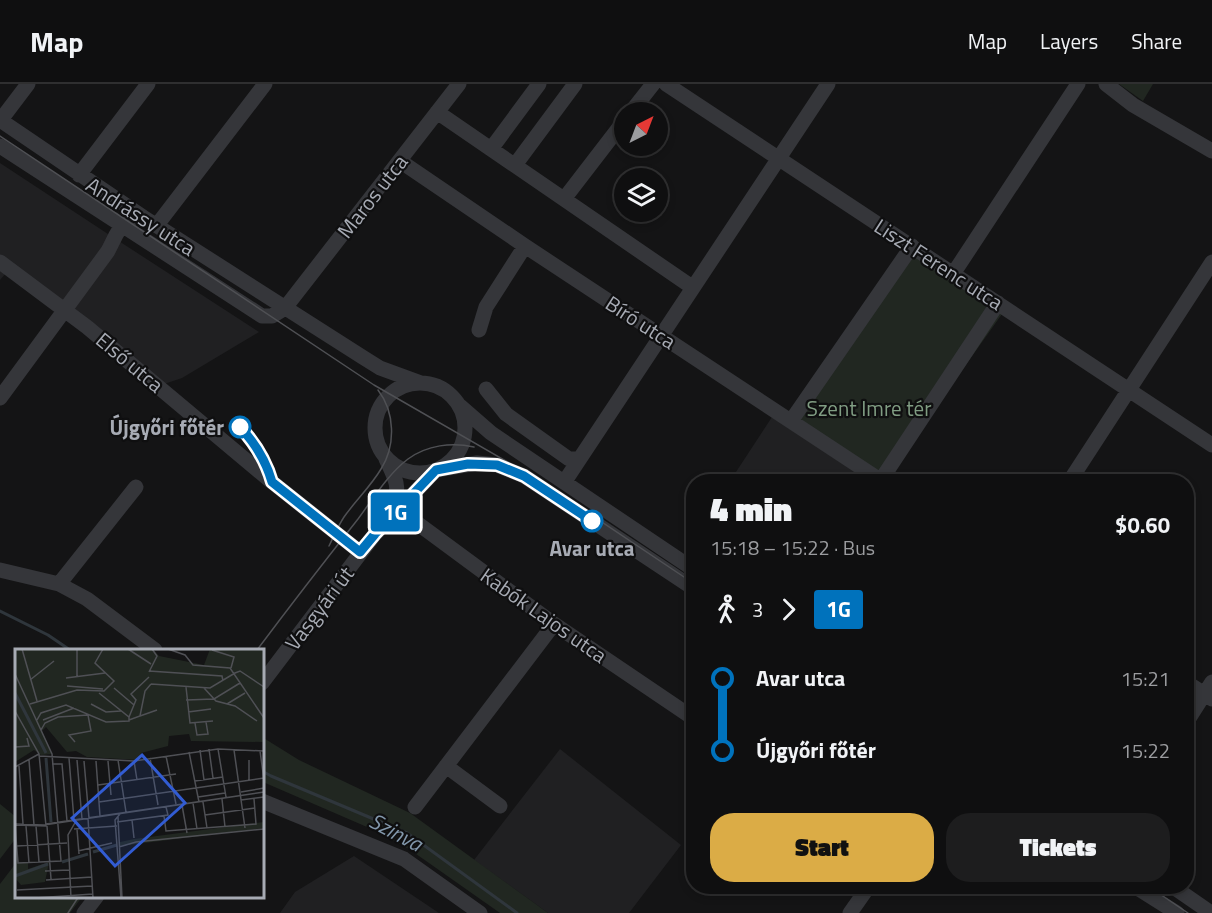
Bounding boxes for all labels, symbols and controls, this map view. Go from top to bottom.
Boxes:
text: Map [30,20,84,63]
text: Map [968,25,1007,57]
text: Layers [1040,25,1098,57]
text: Share [1131,25,1182,57]
north arrow [614,102,668,156]
map controls [614,102,668,222]
street label: Maros utca [329,147,415,245]
button: layers [614,168,668,222]
street label: Andrássy utca [80,169,203,264]
street label: Liszt Ferenc utca [868,210,1010,318]
street label: Bíró utca [599,287,683,357]
street label: Első utca [89,324,171,400]
park label: Szent Imre tér [807,392,931,424]
place label: Újgyőri főtér [110,411,224,443]
marker: Újgyőri főtér [229,416,251,438]
text: 4 min [710,484,792,534]
line badge: 1G [368,492,422,532]
text: 1G [383,496,407,528]
text: $0.60 [1115,508,1170,542]
marker: Avar utca [581,510,603,532]
place label: Avar utca [549,532,635,564]
text: 15:18 – 15:22 · Bus [710,532,875,563]
street label: Vasgyári út [277,559,362,657]
street label: Kabók Lajos utca [474,559,614,671]
icon: walk [710,593,743,626]
icon: forward [772,593,805,626]
text: 1G [826,593,851,625]
text: 3 [752,594,763,625]
inset map [15,649,264,898]
text: Avar utca [756,661,845,695]
text: 15:21 [1121,663,1170,694]
text: Újgyőri főtér [756,733,876,767]
text: 15:22 [1121,735,1170,766]
water label: Szinva [363,804,431,861]
button: Start [710,813,934,882]
button: Tickets [946,813,1170,882]

